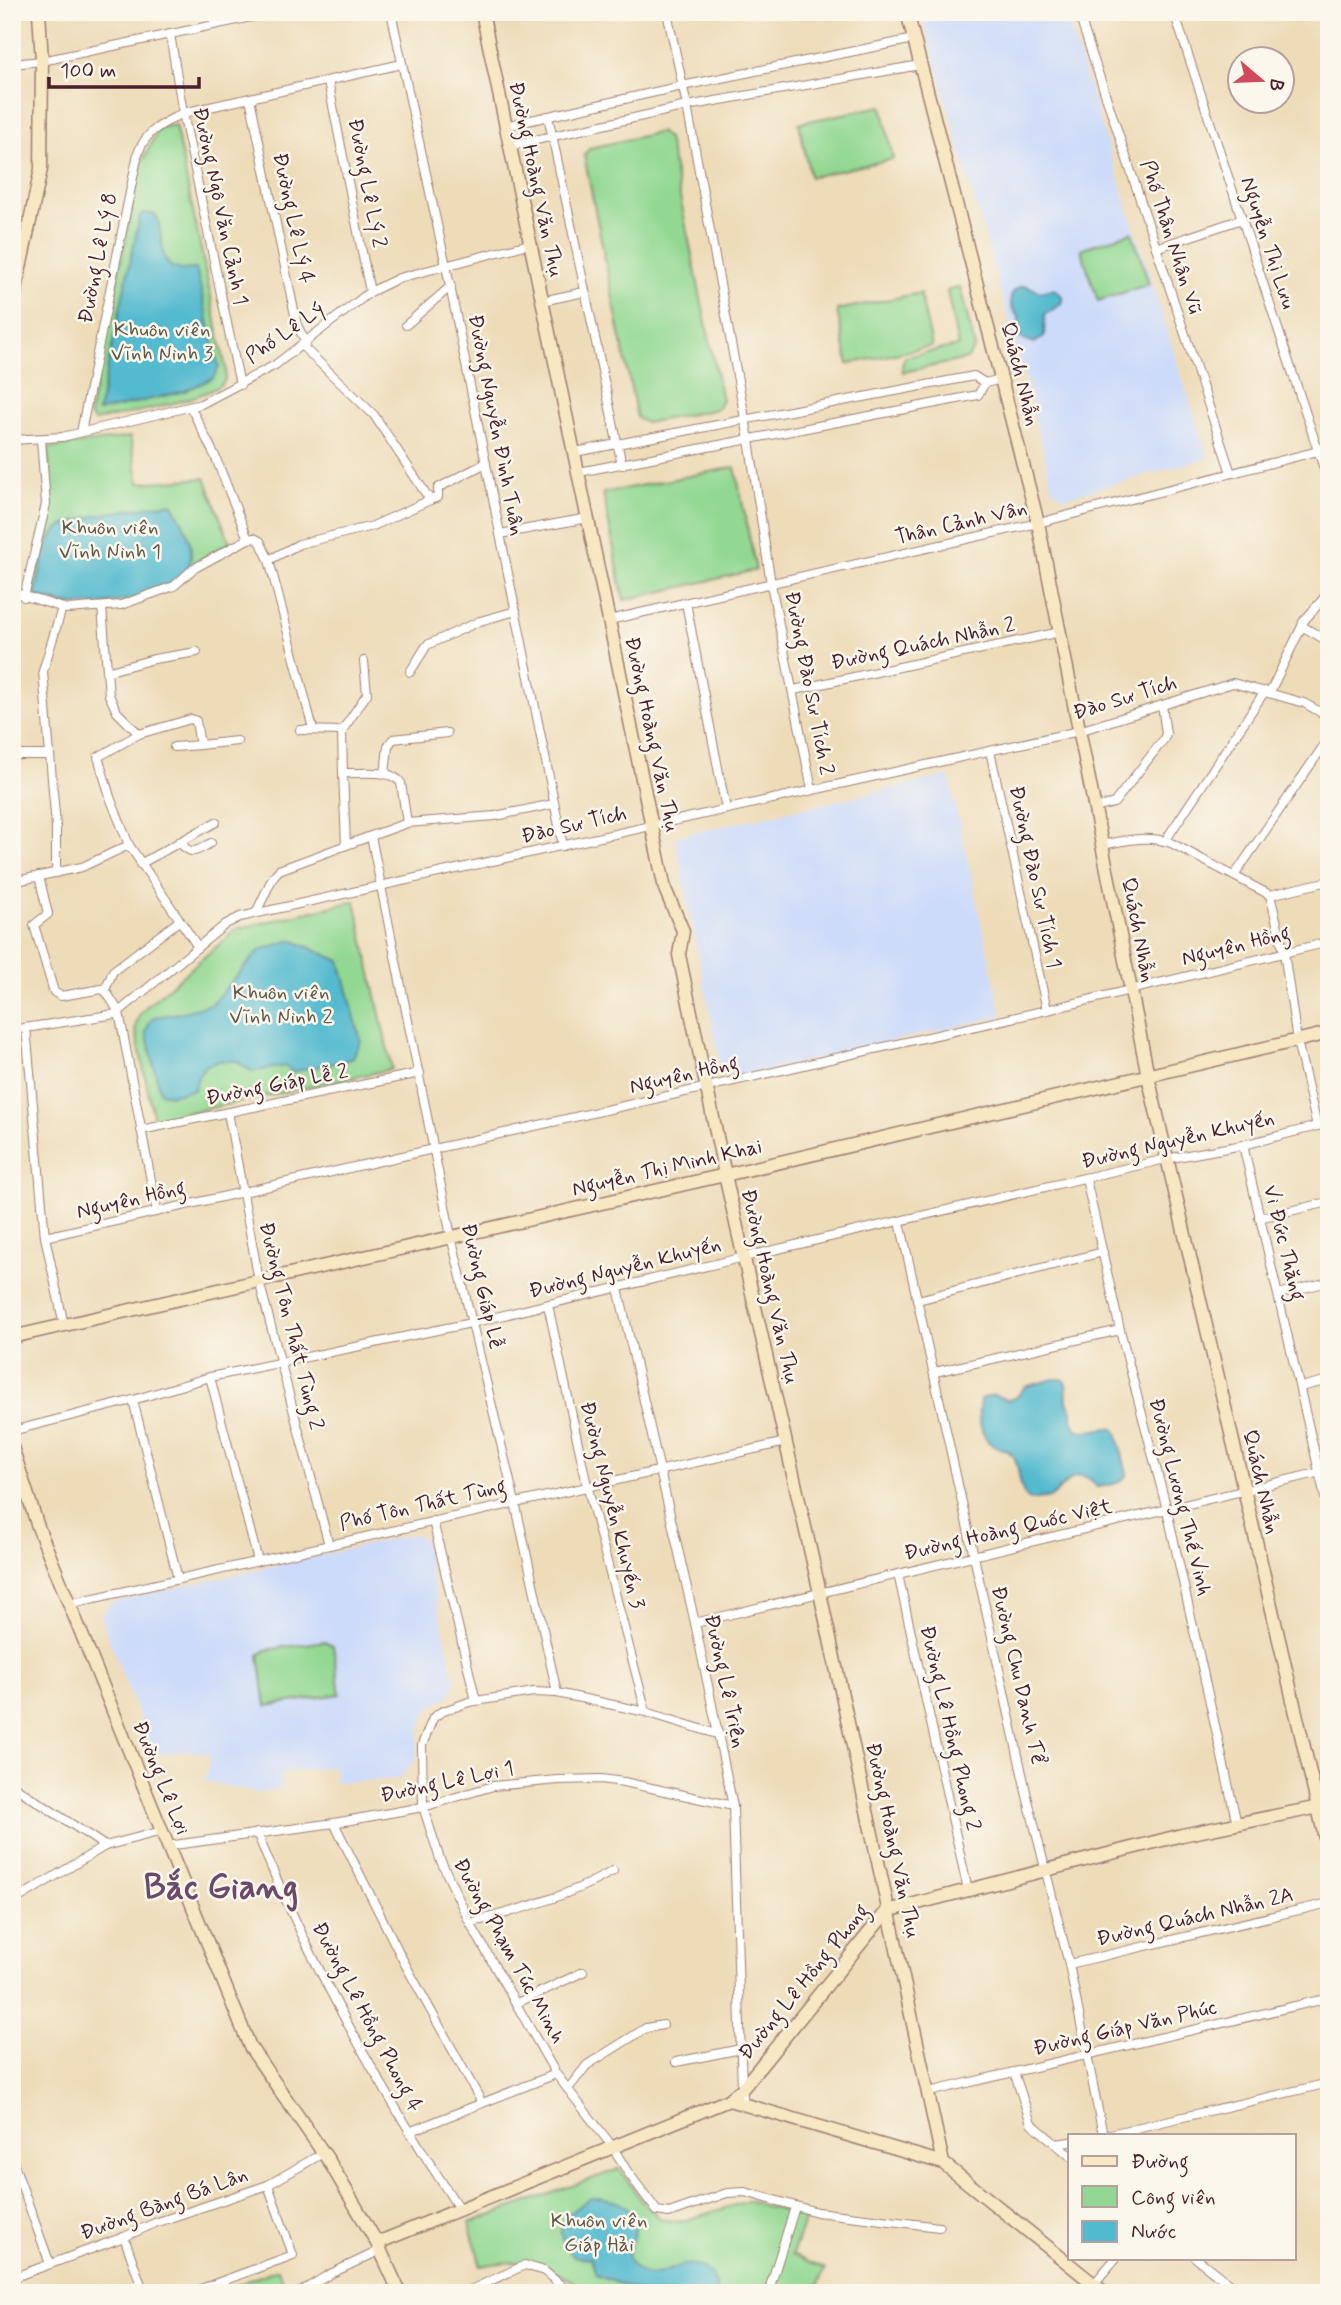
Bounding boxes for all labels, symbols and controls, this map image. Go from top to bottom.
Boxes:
scale bar [49,46,200,90]
north arrow [1226,46,1296,116]
text: 100 m [60,57,116,85]
text: B [1262,75,1289,95]
street label: Đường Hoàng Văn Thụ [500,79,571,281]
street label: Đường Ngô Văn Cảnh 1 [183,104,255,308]
street label: Đường Lê Lý 2 [339,116,393,250]
street label: Đường Lê Lý 4 [264,150,321,286]
street label: Phố Thân Nhân Vũ [1133,157,1209,317]
street label: Nguyễn Thị Lưu [1232,173,1303,313]
street label: Đường Lê Lý 8 [72,190,126,326]
street label: Phố Lê Lý [240,296,330,370]
street label: Đường Nguyễn Đình Tuân [459,312,531,539]
park label: Khuôn viên Vĩnh Ninh 3 [111,316,214,368]
street label: Quách Nhẫn [994,319,1046,429]
street label: Thân Cảnh Vân [892,494,1030,552]
park label: Khuôn viên Vĩnh Ninh 1 [59,514,161,566]
street label: Đường Đào Sư Tích 2 [775,589,841,778]
street label: Đường Quách Nhẫn 2 [828,611,1018,679]
street label: Đường Hoàng Văn Thụ [616,634,687,836]
street label: Đào Sư Tích [1070,669,1180,727]
street label: Đường Đào Sư Tích 1 [1000,783,1068,971]
street label: Đào Sư Tích [519,799,629,851]
street label: Quách Nhẫn [1114,875,1162,985]
street label: Nguyên Hồng [1179,919,1294,975]
park label: Khuôn viên Vĩnh Ninh 2 [229,979,333,1031]
street label: Nguyên Hồng [627,1049,742,1103]
street label: Đường Giáp Lễ 2 [204,1058,351,1114]
street label: Đường Nguyễn Khuyến [1079,1104,1278,1178]
street label: Nguyễn Thị Minh Khai [569,1132,765,1205]
street label: Nguyên Hồng [74,1174,189,1228]
street label: Vi Đức Thăng [1254,1182,1312,1304]
street label: Đường Hoàng Văn Thụ [732,1186,806,1388]
street label: Đường Tôn Thất Tùng 2 [250,1219,330,1433]
street label: Đường Giáp Lễ [452,1220,510,1352]
street label: Đường Nguyễn Khuyến [526,1231,724,1307]
street label: Đường Lương Thế Vinh [1140,1395,1218,1599]
street label: Đường Nguyễn Khuyến 3 [571,1398,651,1613]
street label: Quách Nhẫn [1235,1427,1287,1537]
street label: Phố Tôn Thất Tùng [337,1472,510,1540]
street label: Đường Hoàng Quốc Việt [901,1492,1116,1570]
street label: Đường Chu Danh Tể [982,1583,1052,1768]
street label: Đường Lê Triện [695,1612,753,1751]
street label: Đường Lê Hồng Phong 2 [911,1623,987,1834]
street label: Đường Lê Lợi [124,1717,197,1840]
street label: Đường Hoàng Văn Thụ [857,1740,928,1942]
street label: Đường Lê Lợi 1 [378,1754,517,1812]
street label: Đường Phạm Túc Minh [444,1853,572,2050]
district label: Bắc Giang [144,1865,298,1912]
street label: Đường Quách Nhẫn 2A [1094,1881,1297,1955]
street label: Đường Lê Hồng Phong [732,1898,877,2067]
street label: Đường Lê Hồng Phong 4 [303,1917,429,2118]
street label: Đường Giáp Văn Phúc [1031,1993,1220,2065]
legend [1068,2134,1296,2260]
text: Đường [1131,2148,1189,2178]
street label: Đường Bàng Bá Lân [76,2161,252,2249]
text: Công viên [1131,2184,1216,2214]
park label: Khuôn viên Giáp Hải [551,2207,648,2259]
text: Nước [1131,2218,1176,2246]

